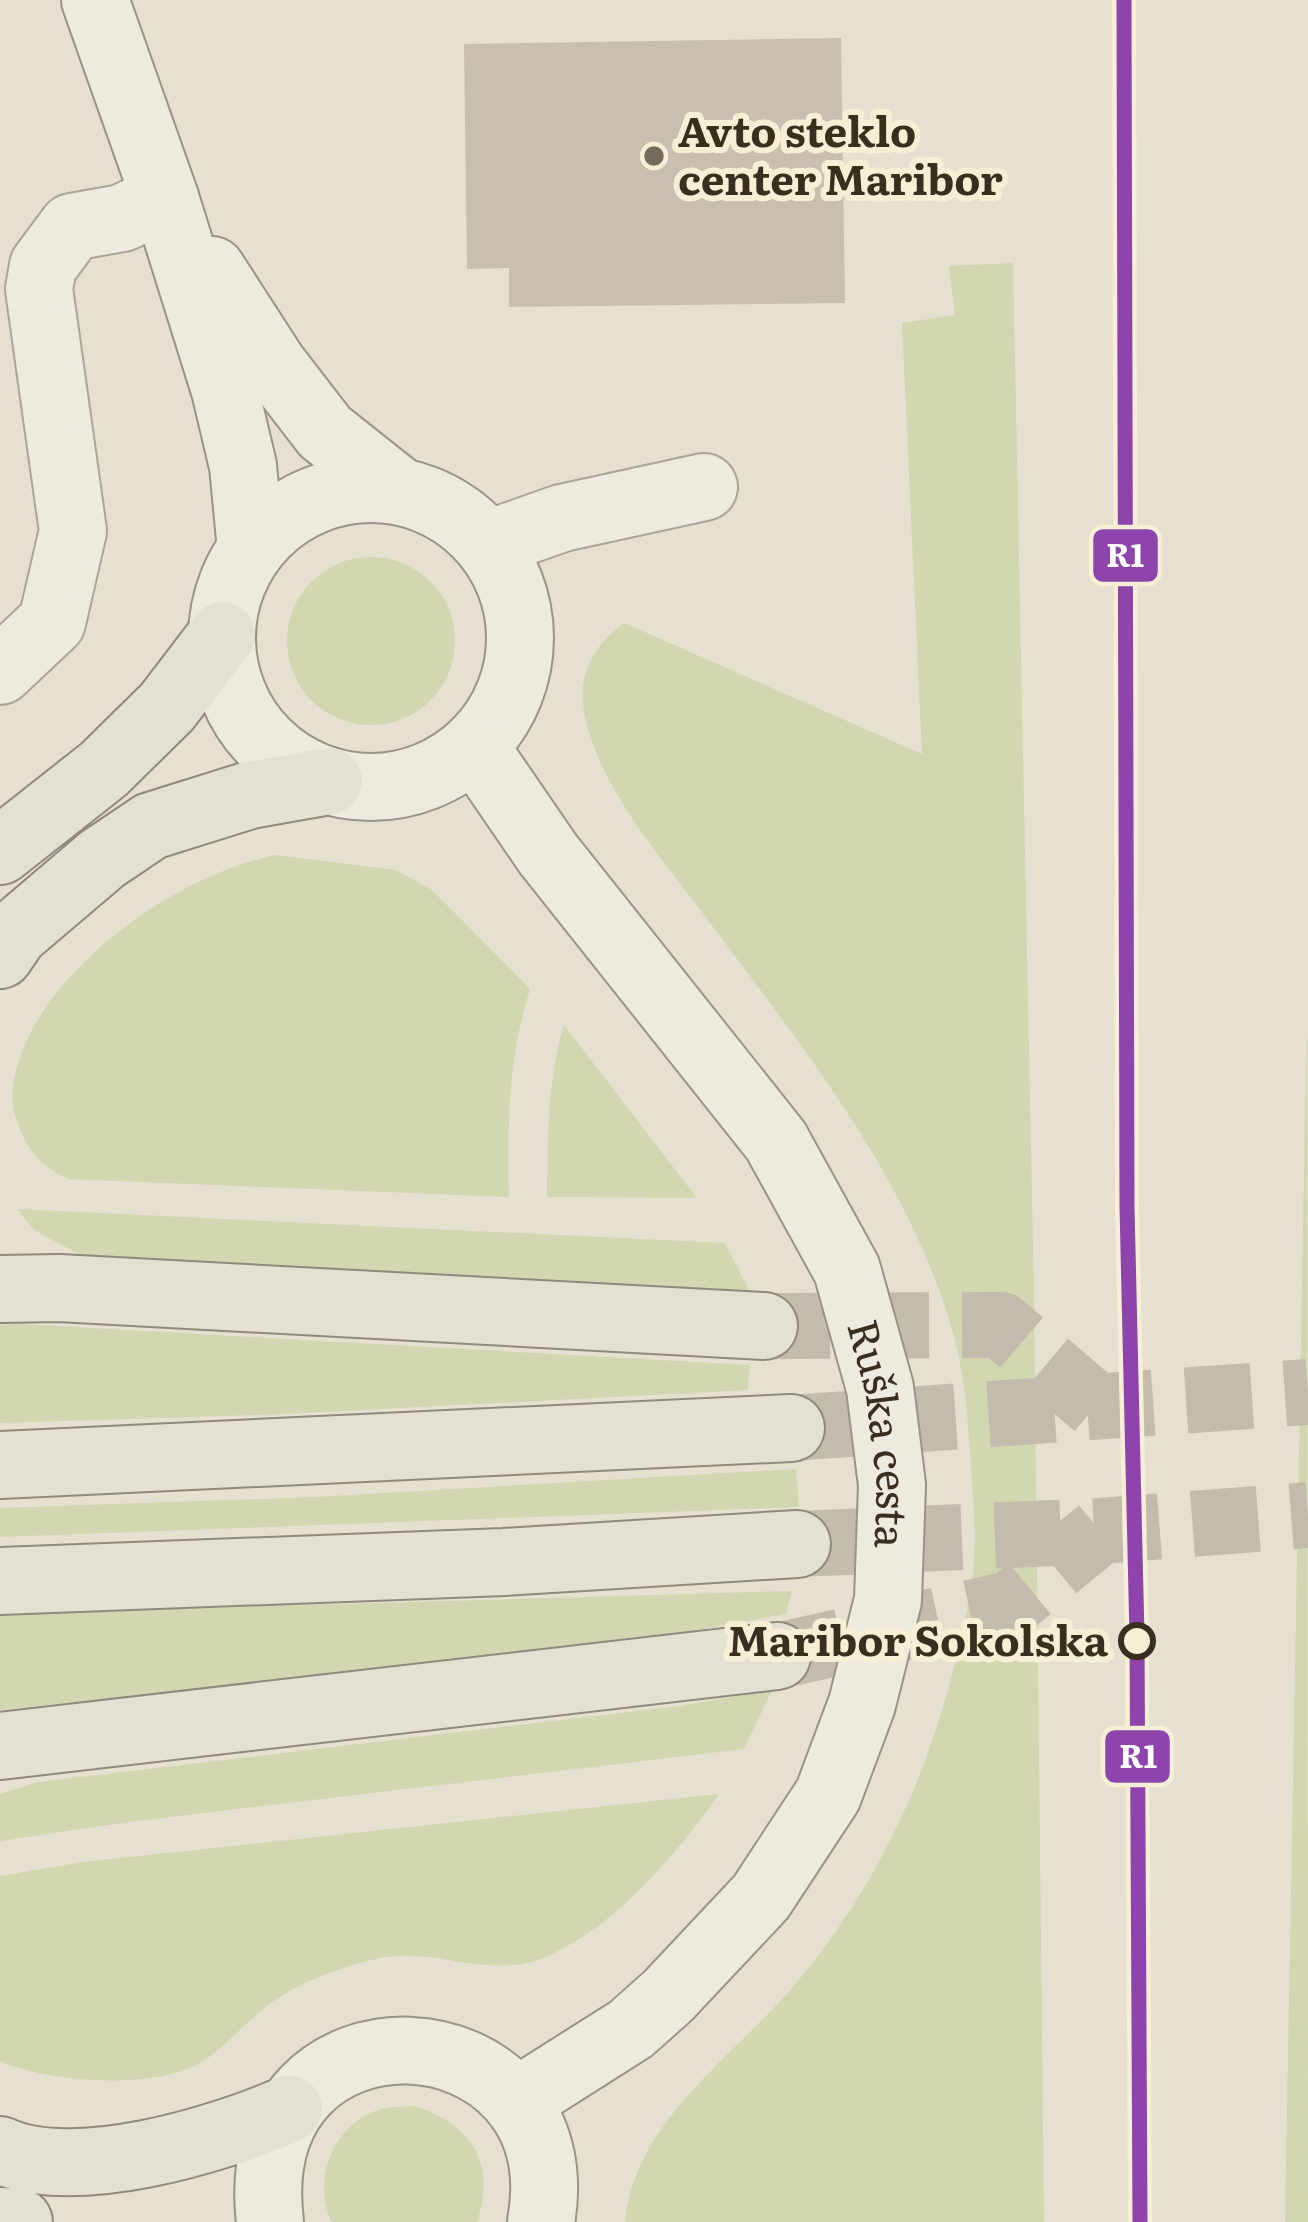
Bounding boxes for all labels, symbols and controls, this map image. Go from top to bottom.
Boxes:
place label: Avto steklo center Maribor [678,98,1003,208]
marker: Avto steklo center Maribor [641,143,667,169]
line badge: R1 [1091,527,1160,584]
text: R1 [1106,528,1144,577]
street label: Ruška cesta [834,1312,926,1550]
place label: Maribor Sokolska [728,1607,1109,1669]
marker: Maribor Sokolska [1120,1624,1154,1658]
line badge: R1 [1103,1728,1172,1785]
text: R1 [1119,1729,1157,1778]

